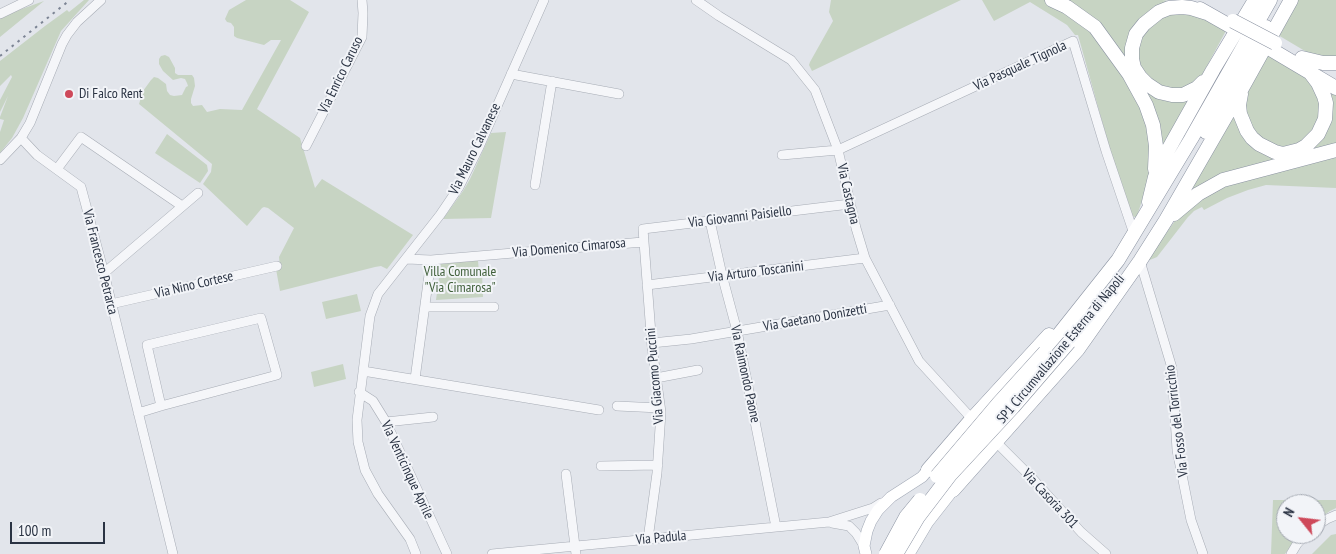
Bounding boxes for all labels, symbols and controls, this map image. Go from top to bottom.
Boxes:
street label: Via Enrico Caruso [315,34,367,116]
street label: Via Pasquale Tignola [971,37,1069,95]
place label: Di Falco Rent [79,86,143,102]
marker: Di Falco Rent [63,88,75,100]
street label: Via Mauro Calvanese [446,100,504,198]
street label: Via Castagna [833,162,863,226]
street label: Via Giovanni Paisiello [687,202,793,232]
street label: Via Francesco Petrarca [79,208,121,316]
street label: Via Domenico Cimarosa [512,235,626,261]
street label: Via Arturo Toscanini [707,258,805,286]
park label: Villa Comunale "Via Cimarosa" [424,264,496,296]
street label: Via Nino Cortese [153,268,235,302]
street label: SP1 Circumvallazione Esterna di Napoli [994,271,1128,427]
street label: Via Gaetano Donizetti [762,301,868,335]
street label: Via Raimondo Paone [726,324,764,424]
street label: Via Giacomo Puccini [642,327,668,425]
street label: Via Fosso del Torricchio [1162,364,1192,478]
street label: Via Venticinque Aprile [377,418,437,522]
street label: Via Casoria 301 [1018,466,1082,532]
north arrow [1276,494,1326,544]
text: N [1279,505,1298,520]
scale bar [12,512,108,544]
text: 100 m [18,521,51,540]
street label: Via Padula [635,527,687,549]

